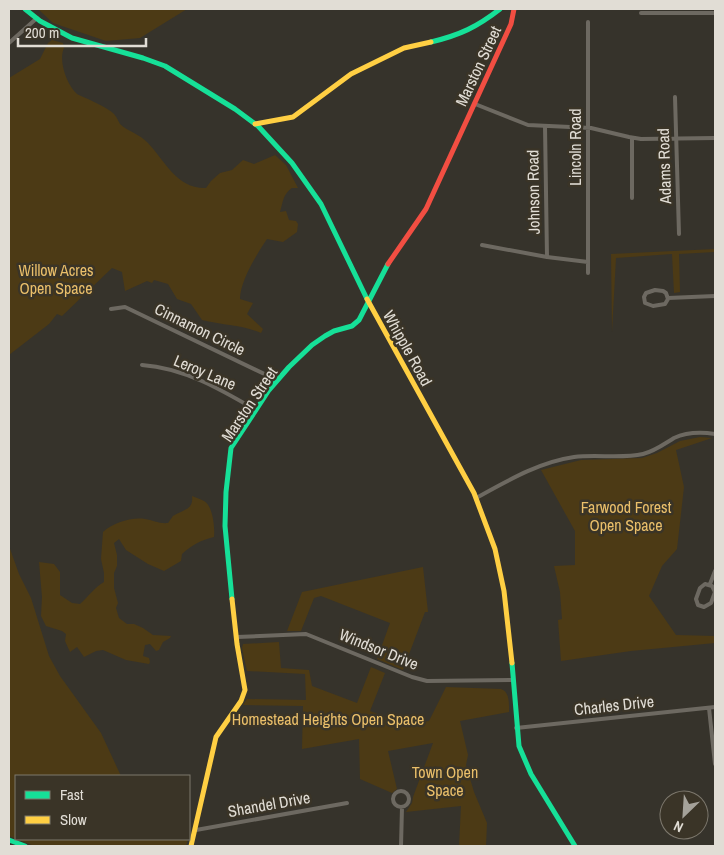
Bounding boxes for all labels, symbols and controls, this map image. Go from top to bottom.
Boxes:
scale bar [18,15,145,47]
text: 200 m [25,22,59,43]
street label: Marston Street [450,22,506,110]
street label: Lincoln Road [564,108,586,186]
street label: Adams Road [652,128,676,205]
street label: Johnson Road [521,150,545,234]
park label: Willow Acres Open Space [18,259,94,299]
street label: Cinnamon Circle [151,298,249,360]
street label: Whipple Road [378,306,438,390]
street label: Leroy Lane [170,349,240,395]
street label: Marston Street [216,362,282,446]
park label: Farwood Forest Open Space [581,496,672,536]
street label: Windsor Drive [336,623,422,675]
street label: Charles Drive [573,690,655,720]
park label: Homestead Heights Open Space [232,708,424,730]
park label: Town Open Space [412,761,478,801]
legend [15,775,190,840]
text: Fast [60,784,84,805]
street label: Shandel Drive [226,786,312,822]
north arrow [659,790,709,840]
text: Slow [60,809,87,830]
text: N [671,817,686,837]

